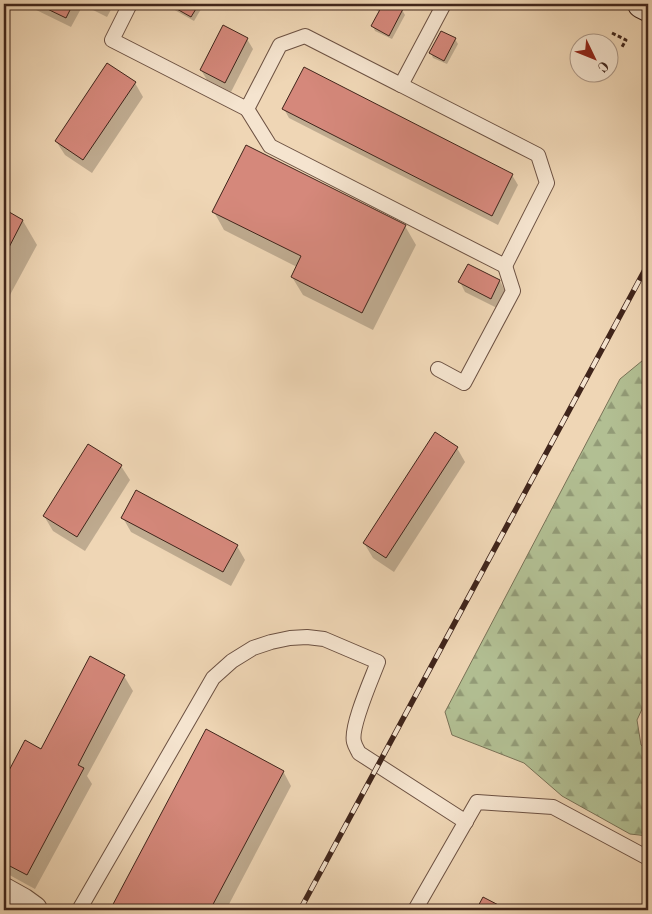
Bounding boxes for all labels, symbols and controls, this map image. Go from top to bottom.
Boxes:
north arrow [570,32,620,82]
text: С [595,58,611,74]

